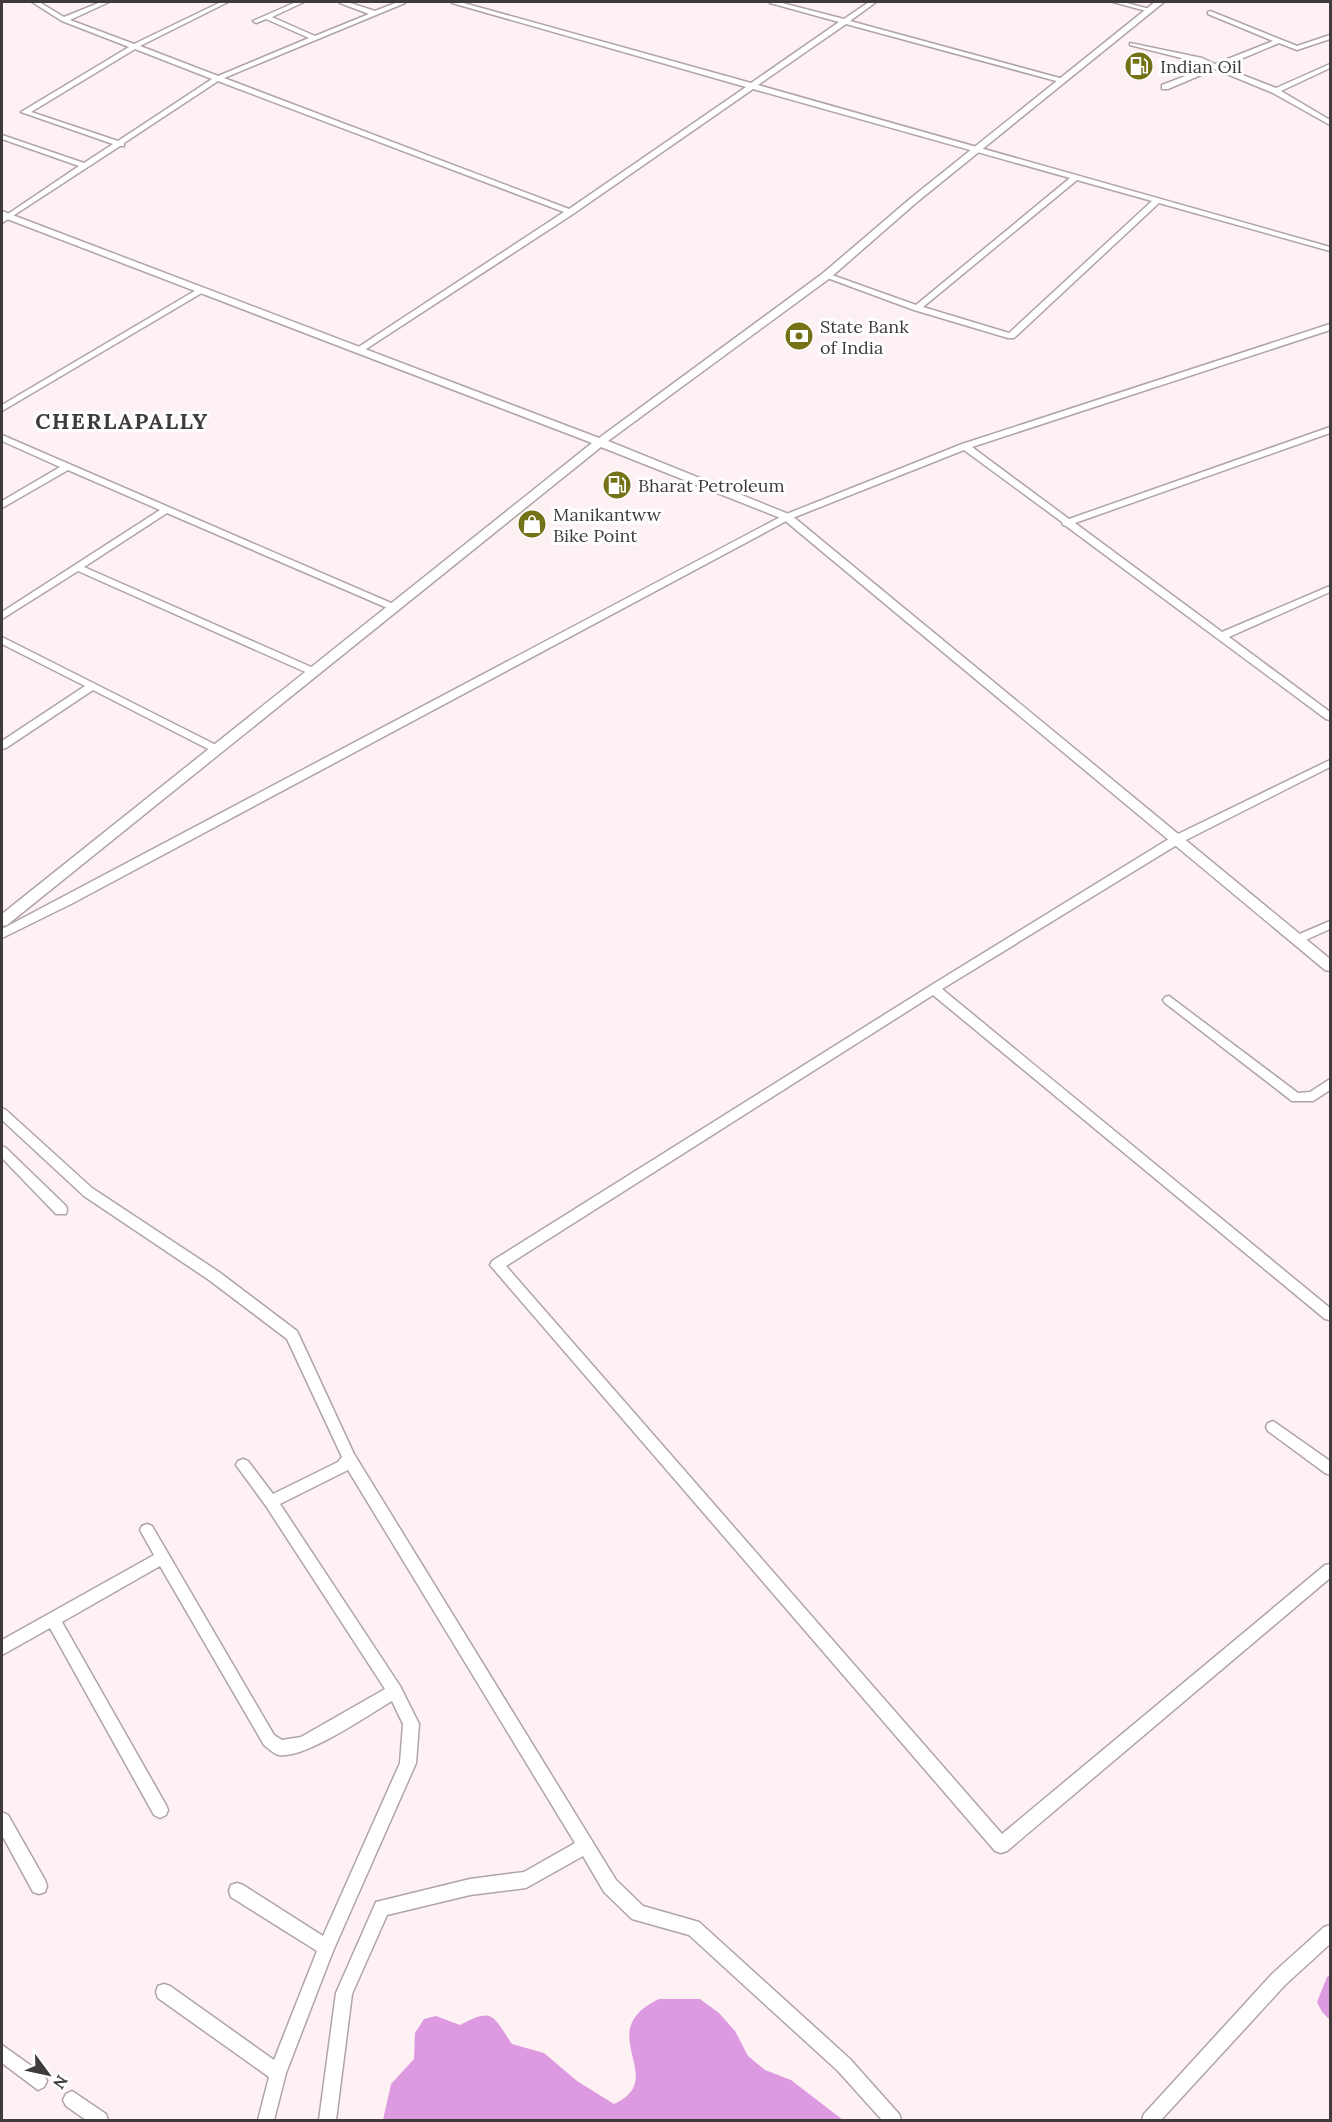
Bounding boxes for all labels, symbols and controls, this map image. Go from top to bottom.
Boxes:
fuel station icon: Indian Oil [1123,50,1155,82]
place label: Indian Oil [1160,55,1242,78]
place label: State Bank of India [820,315,909,359]
bank icon: State Bank of India [783,320,815,352]
district label: CHERLAPALLY [35,407,209,435]
fuel station icon: Bharat Petroleum [601,469,633,501]
place label: Bharat Petroleum [638,474,785,497]
place label: Manikantww Bike Point [553,503,662,547]
shop icon: Manikantww Bike Point [516,508,548,540]
north arrow [18,2044,78,2104]
text: N [49,2072,72,2093]

